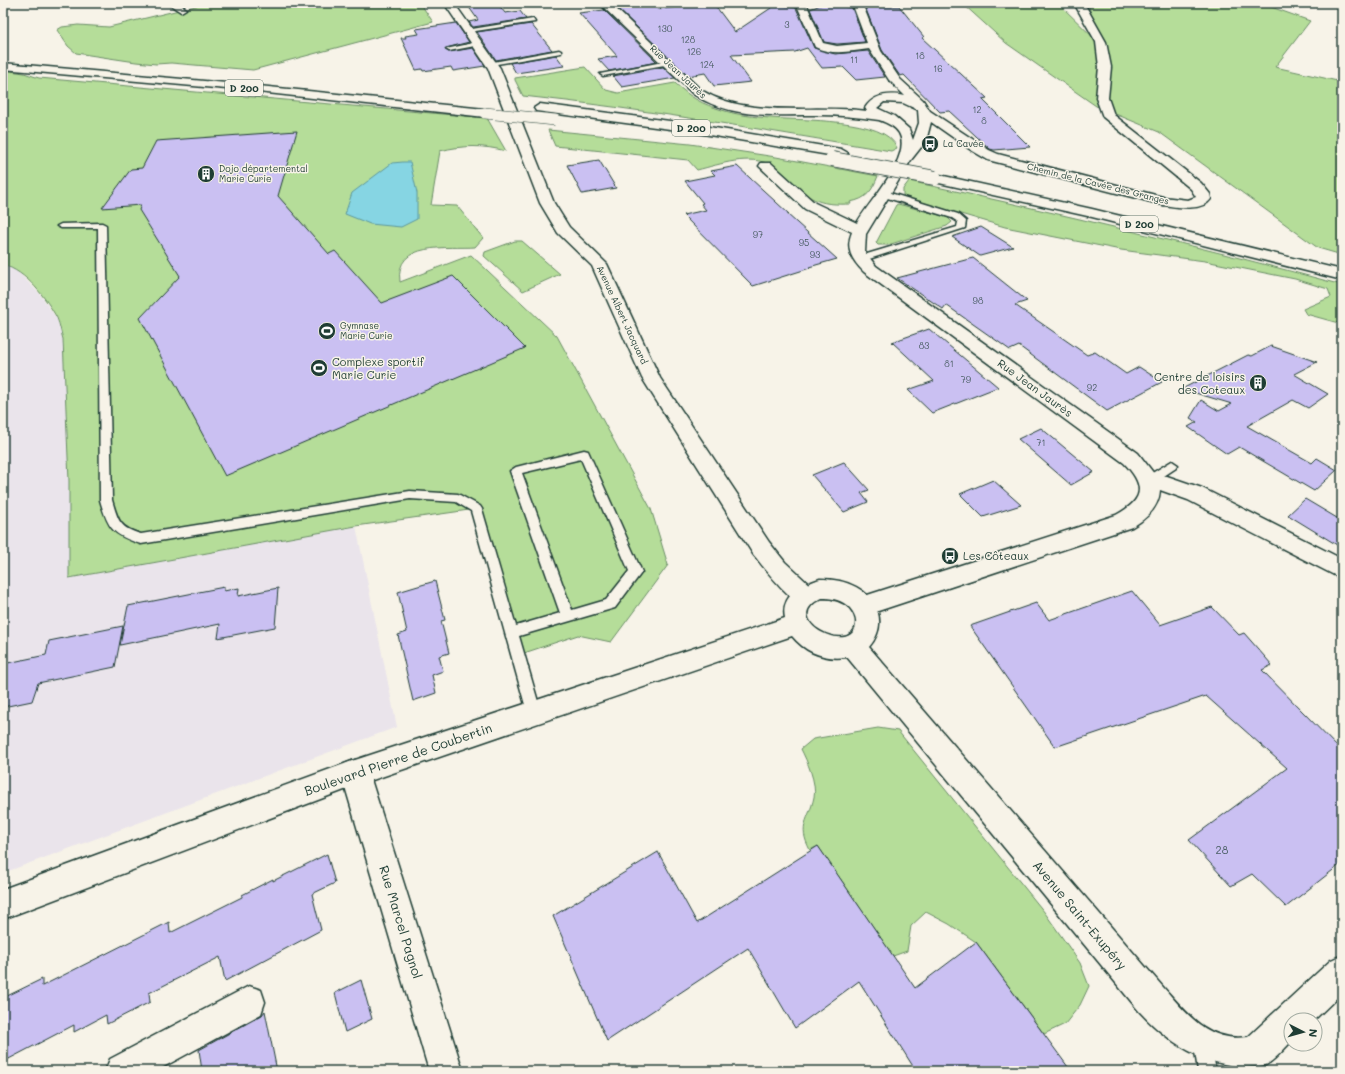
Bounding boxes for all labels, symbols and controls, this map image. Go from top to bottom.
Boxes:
house number: 3 [784,19,790,30]
house number: 130 [658,23,673,34]
house number: 128 [681,34,696,45]
street label: Rue Jean Jaurès [648,43,709,101]
house number: 126 [687,46,701,57]
house number: 18 [915,50,925,61]
house number: 11 [850,54,858,65]
house number: 124 [700,59,715,70]
house number: 16 [933,63,943,74]
road number: D 200 [225,80,263,96]
house number: 12 [972,104,982,115]
house number: 8 [981,115,987,126]
road number: D 200 [672,120,710,136]
bus stop icon: La Cavée [920,134,940,154]
place label: La Cavée [943,138,984,149]
street label: Chemin de la Cavée des Granges [1026,161,1170,206]
place label: Dojo départemental Marie Curie [219,163,308,184]
building icon: Dojo départemental Marie Curie [196,164,216,184]
road number: D 200 [1120,216,1158,232]
house number: 97 [753,229,763,240]
house number: 95 [799,237,809,248]
house number: 93 [810,249,820,260]
street label: Avenue Albert Jacquard [595,264,650,366]
house number: 98 [973,295,984,306]
place label: Gymnase Marie Curie [340,320,393,341]
sports icon: Gymnase Marie Curie [317,321,337,341]
house number: 83 [919,340,929,351]
place label: Complexe sportif Marie Curie [332,354,425,382]
street label: Rue Jean Jaurès [995,355,1076,420]
sports icon: Complexe sportif Marie Curie [309,358,329,378]
house number: 81 [944,358,954,369]
place label: Centre de loisirs des Coteaux [1154,369,1245,397]
building icon: Centre de loisirs des Coteaux [1248,373,1268,393]
house number: 79 [961,374,972,385]
house number: 92 [1087,382,1097,393]
house number: 71 [1036,437,1046,448]
bus stop icon: Les Côteaux [940,546,960,566]
place label: Les Côteaux [963,548,1029,563]
street label: Boulevard Pierre de Coubertin [302,718,494,799]
house number: 28 [1216,842,1229,857]
street label: Avenue Saint-Exupéry [1030,857,1131,973]
street label: Rue Marcel Pagnol [376,863,427,981]
north arrow [1283,1012,1323,1052]
text: N [1306,1028,1321,1038]

